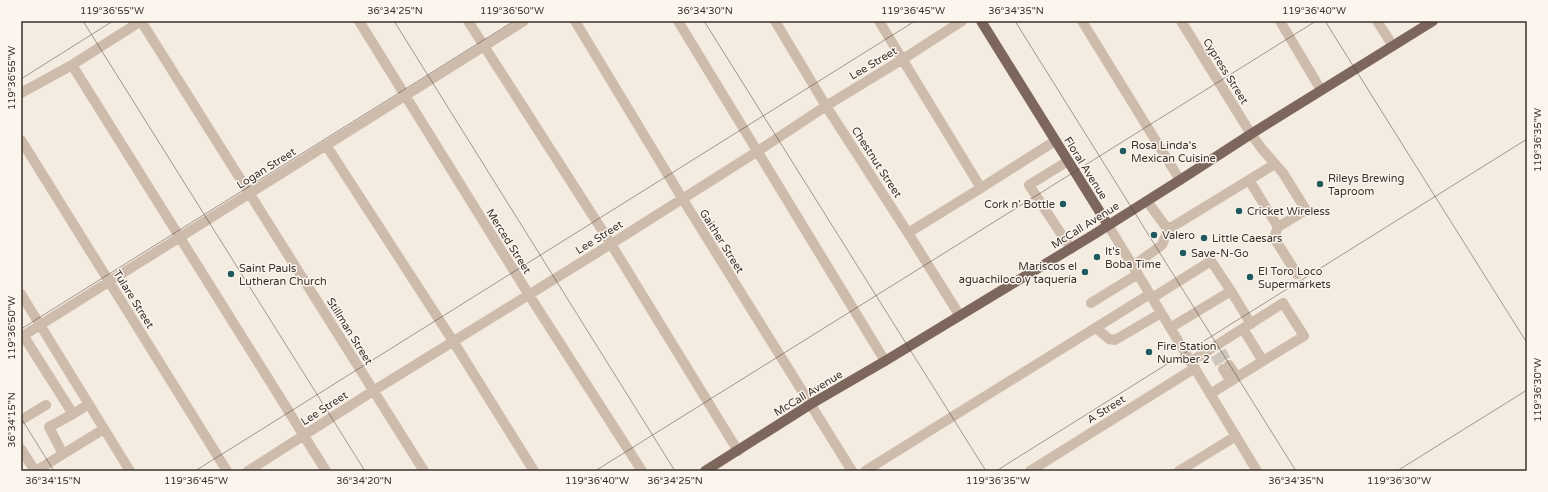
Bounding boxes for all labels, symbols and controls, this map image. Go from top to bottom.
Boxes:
text: 119°36'55"W [80,5,144,17]
text: 36°34'25"N [367,5,423,17]
text: 119°36'50"W [480,5,544,17]
text: 36°34'30"N [677,5,733,17]
text: 119°36'45"W [881,5,945,17]
text: 36°34'35"N [988,5,1044,17]
text: 119°36'40"W [1282,5,1346,17]
street label: Cypress Street [1200,36,1251,107]
street label: Lee Street [847,44,899,83]
text: 119°36'55"W [6,46,18,110]
text: 119°36'35"W [1532,108,1544,172]
street label: Chestnut Street [849,124,904,200]
street label: Floral Avenue [1061,135,1110,202]
place label: Rosa Linda's Mexican Cuisine [1131,139,1216,165]
street label: Logan Street [234,145,298,192]
marker: Rosa Linda's Mexican Cuisine [1118,146,1128,156]
place label: Rileys Brewing Taproom [1328,172,1404,198]
marker: Rileys Brewing Taproom [1315,179,1325,189]
place label: Cork n’ Bottle [984,198,1055,211]
street label: McCall Avenue [1049,199,1122,252]
marker: Cork n’ Bottle [1058,199,1068,209]
place label: Cricket Wireless [1247,205,1330,218]
street label: Merced Street [483,206,534,276]
marker: Cricket Wireless [1234,206,1244,216]
street label: Gaither Street [697,207,746,276]
street label: Lee Street [573,218,625,257]
place label: Valero [1162,229,1195,242]
marker: Valero [1149,230,1159,240]
place label: Little Caesars [1212,232,1282,245]
marker: Little Caesars [1199,233,1209,243]
place label: It's Boba Time [1105,245,1161,271]
place label: Save-N-Go [1191,247,1249,260]
marker: Save-N-Go [1178,248,1188,258]
marker: It's Boba Time [1092,252,1102,262]
place label: Mariscos el aguachiloco y taquería [959,260,1077,286]
place label: Saint Pauls Lutheran Church [239,262,327,288]
place label: El Toro Loco Supermarkets [1258,265,1331,291]
marker: Mariscos el aguachiloco y taquería [1080,267,1090,277]
street label: Tulare Street [111,268,157,331]
marker: Saint Pauls Lutheran Church [226,269,236,279]
marker: El Toro Loco Supermarkets [1245,272,1255,282]
street label: Stillman Street [324,295,375,367]
text: 119°36'50"W [6,296,18,360]
place label: Fire Station Number 2 [1157,340,1217,366]
marker: Fire Station Number 2 [1144,347,1154,357]
text: 119°36'30"W [1532,358,1544,422]
street label: McCall Avenue [772,368,845,419]
street label: Lee Street [298,389,350,428]
text: 36°34'15"N [6,392,18,448]
street label: A Street [1085,393,1128,426]
text: 36°34'15"N [25,475,81,487]
text: 119°36'45"W [164,475,228,487]
text: 36°34'20"N [336,475,392,487]
text: 119°36'40"W [565,475,629,487]
text: 36°34'25"N [647,475,703,487]
text: 119°36'35"W [966,475,1030,487]
text: 36°34'35"N [1268,475,1324,487]
text: 119°36'30"W [1367,475,1431,487]

